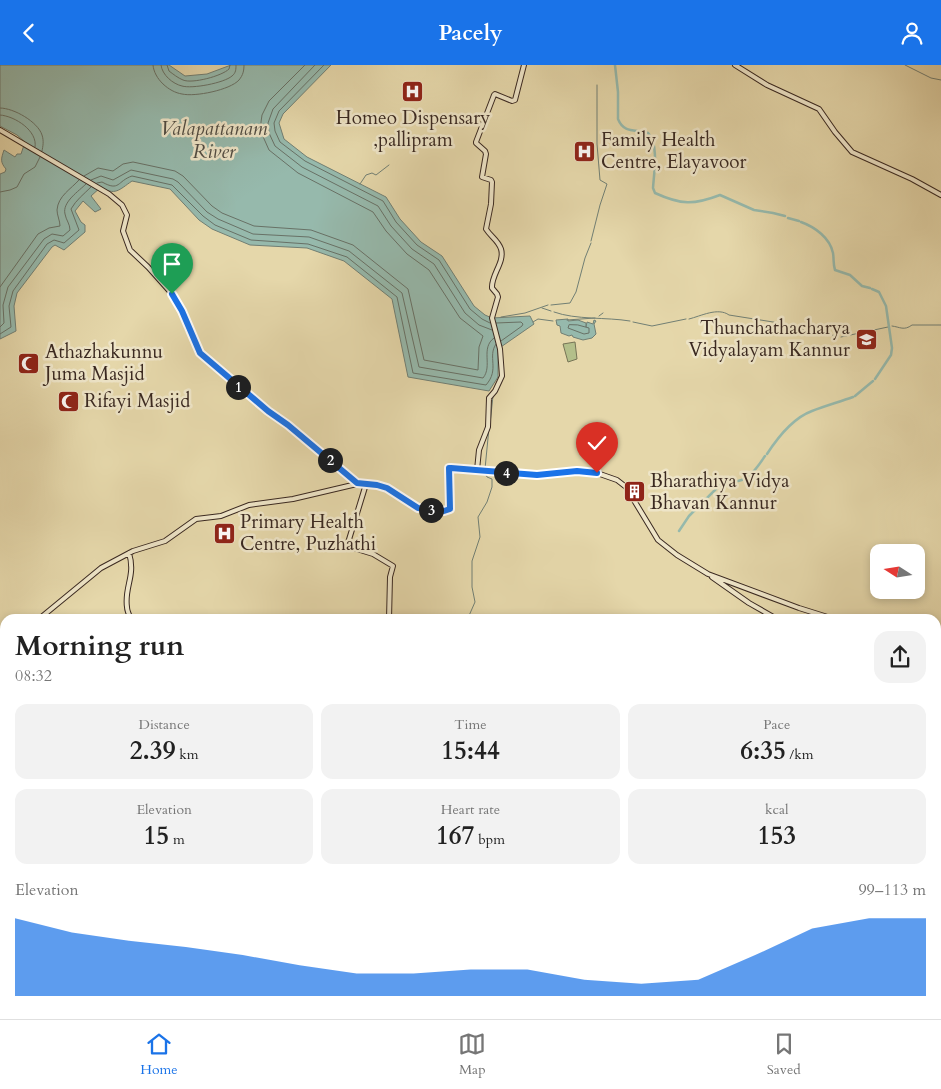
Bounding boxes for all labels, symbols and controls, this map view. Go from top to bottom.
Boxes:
text: Pacely [438,18,503,48]
icon: back [15,19,43,47]
icon: person [898,19,926,47]
hospital icon: Homeo Dispensary ,pallipram [401,80,425,104]
place label: Homeo Dispensary ,pallipram [336,105,490,153]
water label: Valapattanam River [160,115,268,165]
place label: Family Health Centre, Elayavoor [601,127,747,175]
hospital icon: Family Health Centre, Elayavoor [573,139,597,163]
pin [151,243,193,294]
icon: arrive [158,250,186,278]
place label: Thunchathacharya Vidyalayam Kannur [689,315,850,363]
school or university icon: Thunchathacharya Vidyalayam Kannur [854,327,878,351]
place label: Athazhakunnu Juma Masjid [42,339,163,387]
mosque icon: Athazhakunnu Juma Masjid [17,351,41,375]
pin: 1 [226,375,250,399]
text: 1 [235,378,242,397]
place label: Rifayi Masjid [84,388,190,414]
mosque icon: Rifayi Masjid [56,389,80,413]
pin [576,422,618,473]
icon: check [583,429,611,457]
pin: 2 [318,447,342,473]
text: 2 [327,451,334,470]
pin: 4 [494,461,518,485]
text: 4 [503,464,510,483]
place label: Bharathiya Vidya Bhavan Kannur [650,468,790,516]
building icon: Bharathiya Vidya Bhavan Kannur [622,480,646,504]
pin: 3 [418,497,444,523]
text: 3 [428,501,435,520]
place label: Primary Health Centre, Puzhathi [240,509,376,557]
hospital icon: Primary Health Centre, Puzhathi [212,521,236,545]
north arrow [870,544,925,599]
map controls [870,544,925,599]
text: Morning run [15,627,184,665]
button: share [874,631,926,683]
text: 08:32 [15,665,52,687]
text: Distance [139,715,190,734]
text: Time [454,715,487,734]
text: Pace [763,715,790,734]
text: 2.39 [130,734,175,768]
text: 15:44 [441,734,500,768]
text: 6:35 [740,734,786,768]
text: km [175,745,199,764]
text: /km [786,745,813,764]
text: Elevation [136,800,192,819]
text: Heart rate [441,800,500,819]
text: kcal [765,800,789,819]
text: 15 [144,819,169,853]
text: 167 [436,819,474,853]
text: 153 [758,819,796,853]
text: m [169,830,185,849]
text: bpm [474,830,505,849]
text: Elevation [15,879,79,901]
text: 99–113 m [858,879,926,901]
tab: Home [140,1030,178,1079]
tab: Map [458,1030,486,1079]
tab: Saved [767,1030,801,1079]

